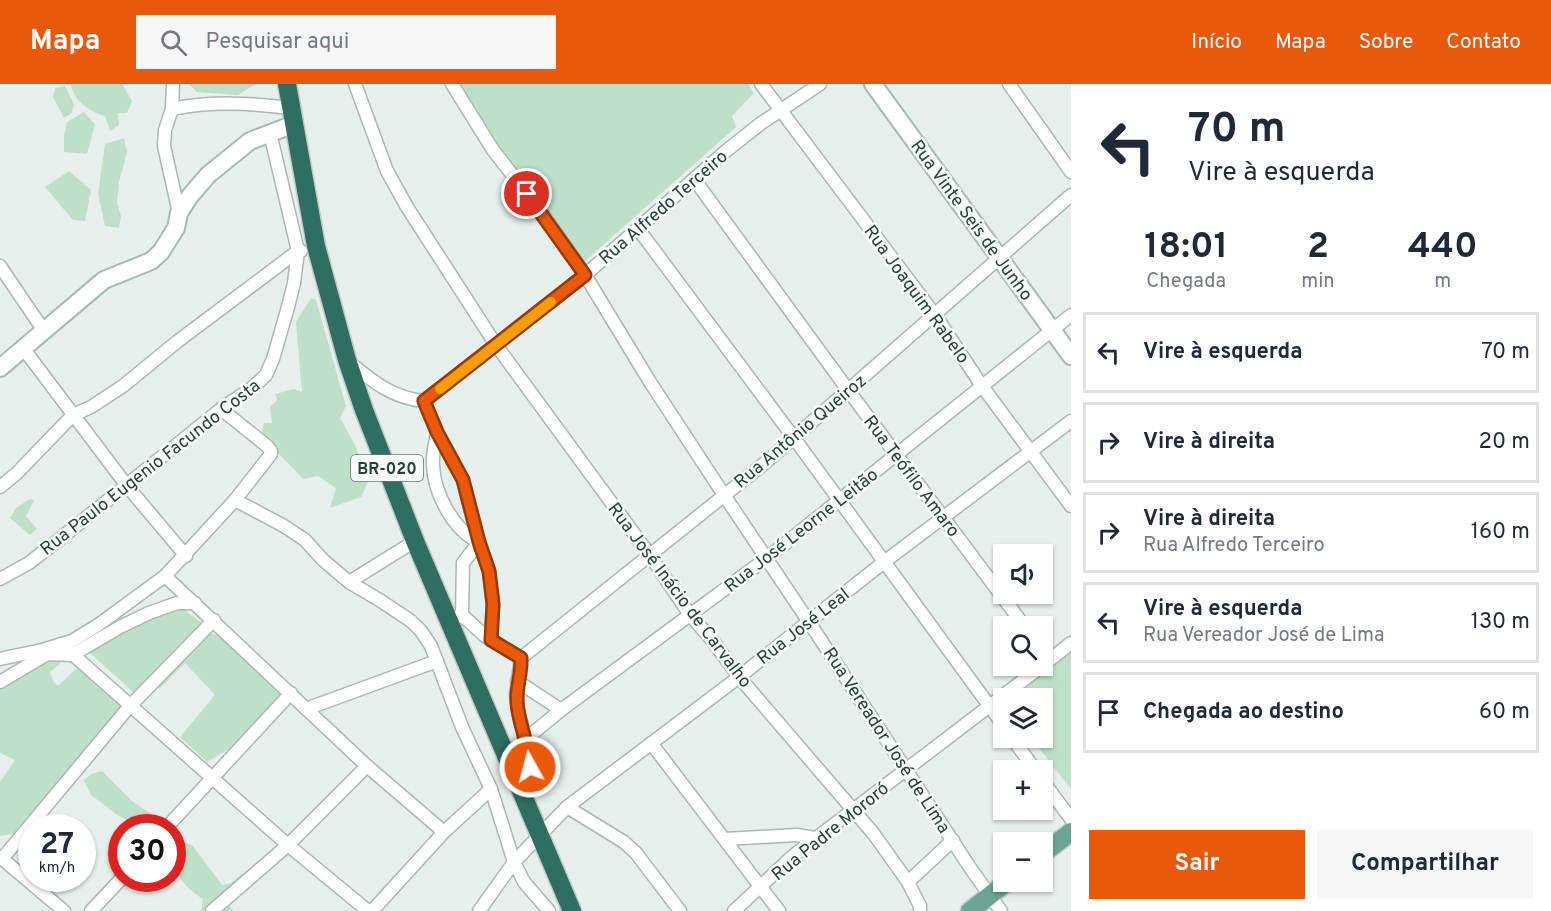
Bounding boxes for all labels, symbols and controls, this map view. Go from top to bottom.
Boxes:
search box [136,15,556,69]
text: Mapa [30,24,100,60]
icon: search [157,26,190,59]
text: Pesquisar aqui [205,29,349,56]
text: Início [1191,29,1242,56]
text: Mapa [1275,29,1326,56]
text: Sobre [1359,29,1413,56]
text: Contato [1446,29,1521,56]
text: 70 m [1188,104,1286,157]
icon: left [1089,108,1167,186]
street label: Rua Vinte Seis de Junho [905,136,1037,306]
street label: Rua Alfredo Terceiro [595,146,733,270]
text: Vire à esquerda [1188,156,1375,190]
pin [501,168,552,219]
icon: arrive [510,177,543,210]
street label: Rua Joaquim Rabelo [858,221,974,369]
text: 18:01 [1144,225,1228,271]
text: 2 [1307,225,1329,271]
text: 440 [1408,225,1478,271]
text: Chegada [1146,269,1226,295]
text: min [1301,269,1335,295]
text: m [1434,269,1451,295]
icon: left [1092,336,1125,369]
text: Vire à esquerda [1143,339,1302,366]
text: 70 m [1481,339,1530,366]
street label: Rua Antônio Queiroz [730,370,872,494]
street label: Rua Paulo Eugenio Facundo Costa [36,375,266,561]
street label: Rua Teófilo Amaro [858,411,964,542]
icon: right [1092,426,1125,459]
text: Vire à direita [1143,429,1275,456]
text: 20 m [1479,429,1530,456]
road number: BR-020 [351,455,423,481]
street label: Rua José Leorne Leitão [720,464,884,599]
street label: Rua José Inácio de Carvalho [602,499,756,693]
text: Vire à direita [1143,506,1275,533]
icon: right [1092,516,1125,549]
text: 160 m [1471,519,1530,546]
text: Rua Alfredo Terceiro [1143,533,1325,559]
map controls [993,544,1053,892]
button: sound [993,544,1053,604]
street label: Rua José Leal [753,584,855,671]
text: Vire à esquerda [1143,596,1302,623]
icon: left [1092,606,1125,639]
text: 130 m [1471,609,1530,636]
button: search [993,616,1053,676]
text: Rua Vereador José de Lima [1143,623,1385,649]
street label: Rua Vereador José de Lima [817,643,955,838]
button: layers [993,688,1053,748]
icon: arrive [1092,696,1125,729]
text: Chegada ao destino [1143,699,1344,726]
text: 60 m [1479,699,1530,726]
position arrow [498,735,562,799]
button: + [993,760,1053,820]
street label: Rua Padre Mororó [768,778,894,887]
speed limit sign: 30 [108,814,186,892]
text: 27 [40,827,74,864]
button: Sair [1089,830,1305,899]
button: Compartilhar [1317,830,1533,899]
button: − [993,832,1053,892]
text: km/h [39,859,75,878]

